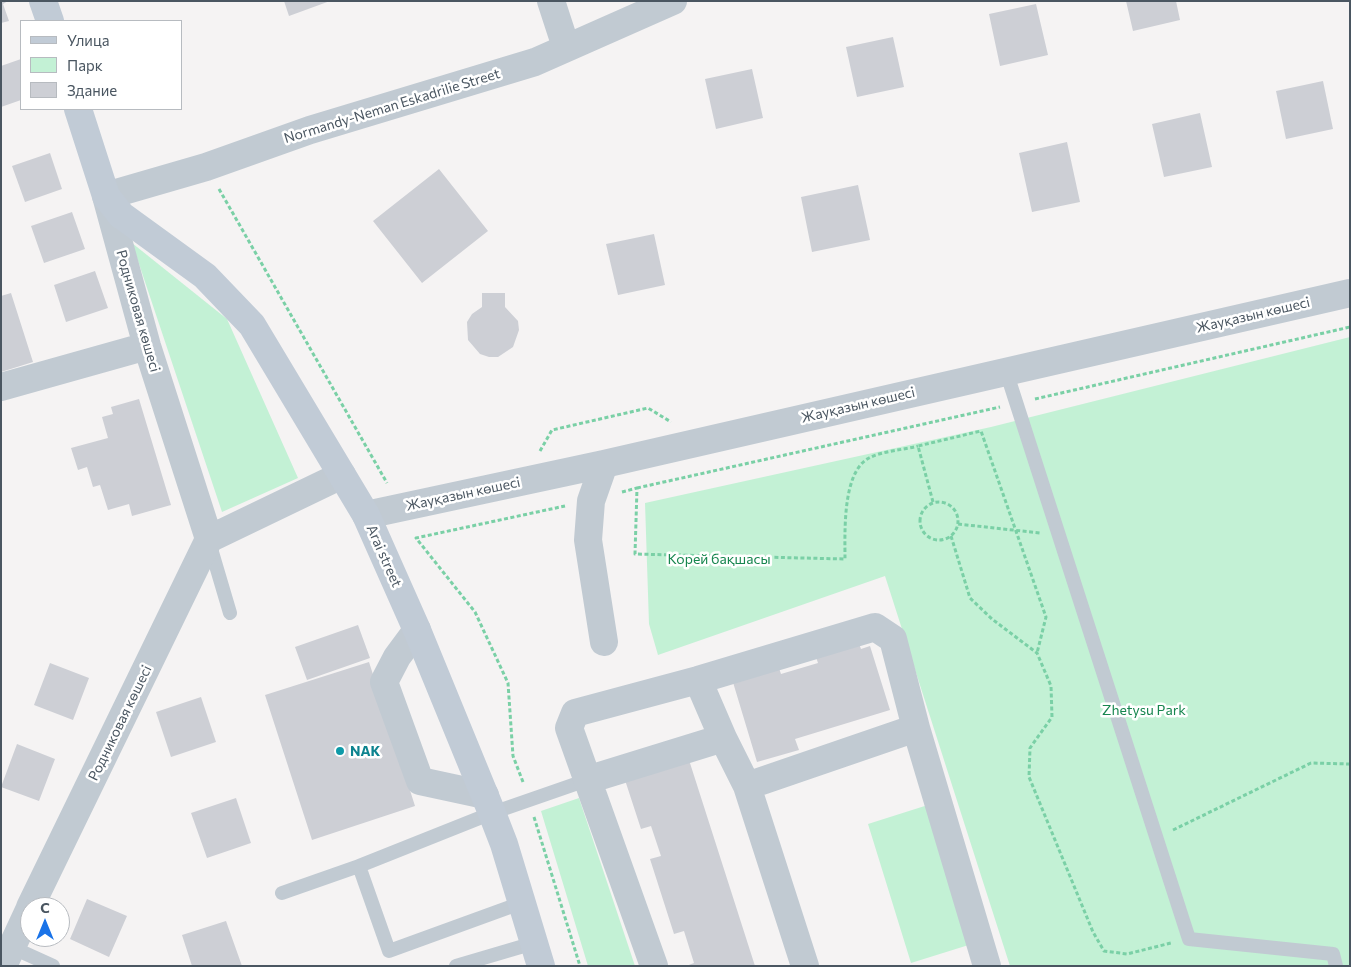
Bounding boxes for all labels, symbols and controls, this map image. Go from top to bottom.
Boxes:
legend [20,20,182,110]
text: Улица [67,31,109,49]
text: Парк [67,56,103,74]
street label: Normandy-Neman Eskadrilie Street [282,65,502,147]
text: Здание [67,81,117,99]
street label: Родниковая көшесі [113,248,163,374]
street label: Жауқазын көшесі [1194,294,1312,336]
street label: Жауқазын көшесі [799,384,917,426]
street label: Жауқазын көшесі [404,474,522,514]
street label: Arai street [363,522,405,590]
park label: Корей бақшасы [667,551,771,567]
street label: Родниковая көшесі [85,663,155,783]
park label: Zhetysu Park [1102,702,1186,718]
place label: NAK [350,743,380,759]
marker: NAK [334,745,346,757]
north arrow [20,897,70,947]
text: С [40,899,50,916]

